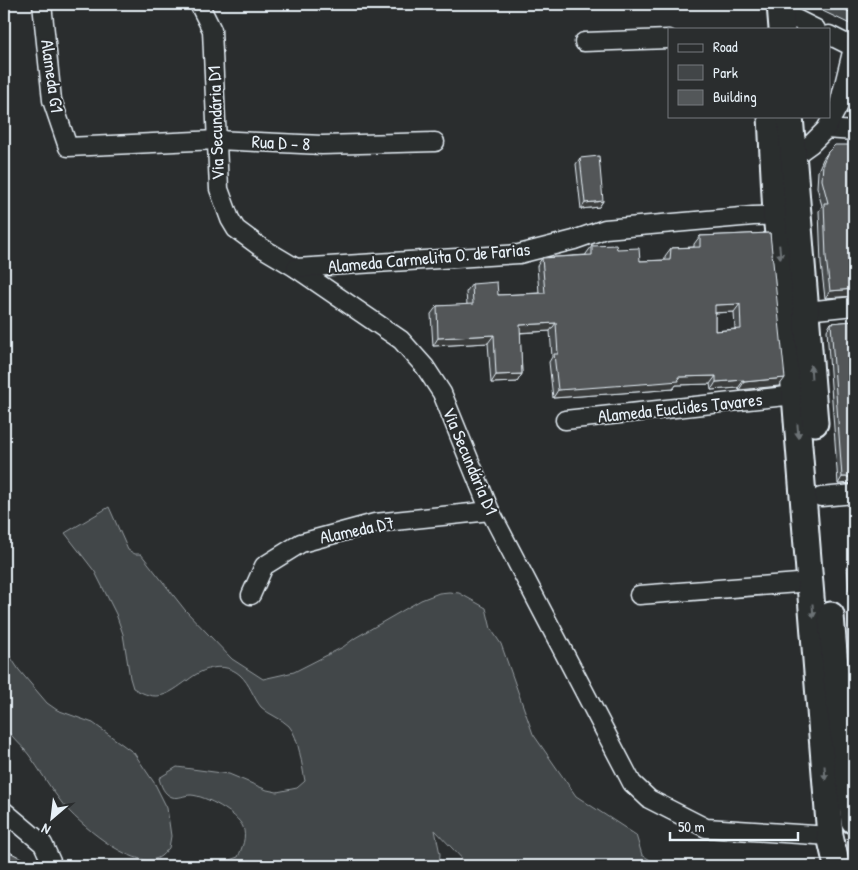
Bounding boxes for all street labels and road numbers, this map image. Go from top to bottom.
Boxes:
street label: Alameda G1 [35,38,70,114]
street label: Via Secundária D1 [201,65,230,181]
street label: Rua D - 8 [251,128,311,157]
street label: Alameda Carmelita O. de Farias [327,236,531,279]
street label: Alameda Euclides Tavares [596,386,763,429]
street label: Via Secundária D1 [437,403,504,518]
street label: Alameda D7 [317,509,397,550]

